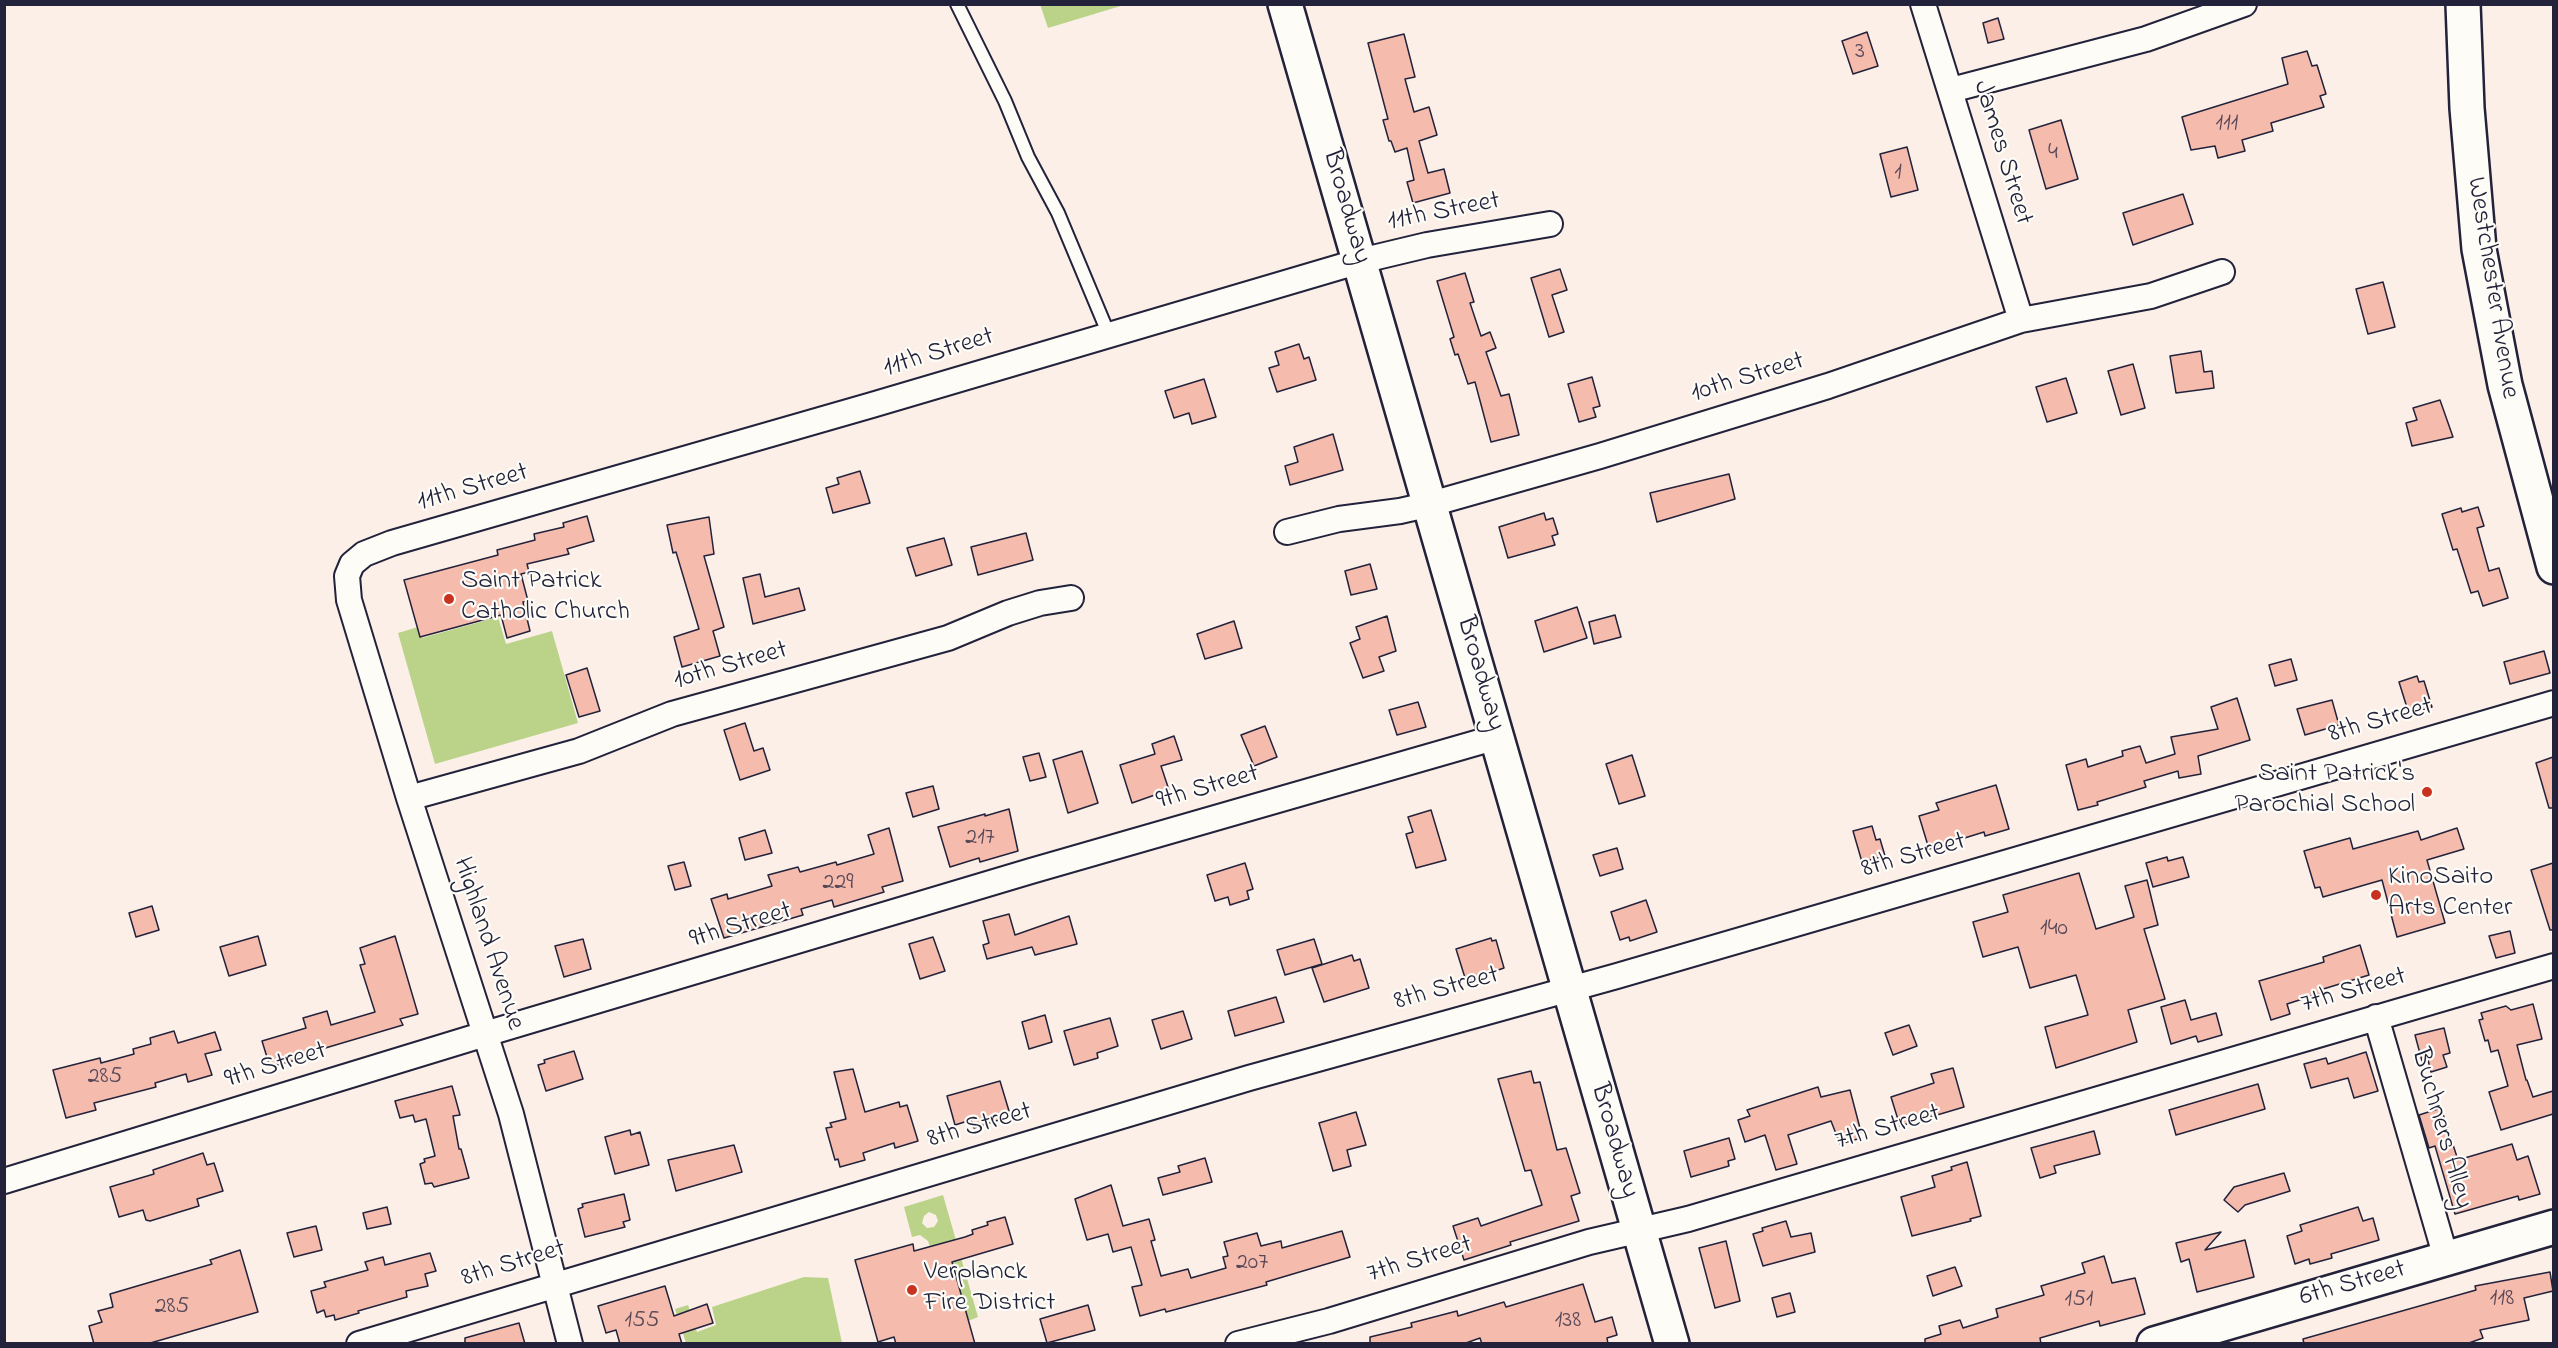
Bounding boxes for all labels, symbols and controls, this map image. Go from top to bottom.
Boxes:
house number: 3 [1855,39,1865,67]
street label: James Street [1964,77,2038,229]
house number: 111 [2216,111,2238,139]
house number: 4 [2048,140,2058,168]
street label: Broadway [1313,146,1377,268]
house number: 1 [1894,160,1902,188]
street label: Westchester Avenue [2458,175,2524,401]
street label: 11th Street [1385,186,1503,240]
street label: 11th Street [880,322,998,386]
street label: 10th Street [1687,346,1809,412]
street label: 11th Street [414,458,532,520]
place label: Saint Patrick Catholic Church [461,567,630,630]
marker: Saint Patrick Catholic Church [442,592,456,606]
street label: Broadway [1447,613,1511,735]
street label: 10th Street [670,635,792,699]
street label: 8th Street [2325,692,2437,752]
street label: 9th Street [1153,759,1263,819]
place label: Saint Patrick's Parochial School [2235,760,2415,823]
marker: Saint Patrick's Parochial School [2420,785,2434,799]
house number: 217 [965,825,995,853]
street label: 8th Street [1858,827,1970,887]
street label: Highland Avenue [444,854,530,1034]
place label: KinoSaito Arts Center [2388,863,2512,926]
house number: 229 [822,870,854,898]
marker: KinoSaito Arts Center [2369,888,2383,902]
street label: 9th Street [686,896,796,958]
house number: 140 [2040,916,2068,944]
street label: 8th Street [1391,961,1503,1019]
street label: 7th Street [2298,962,2410,1022]
street label: 9th Street [221,1036,331,1098]
street label: Buchners Alley [2402,1045,2478,1213]
house number: 285 [88,1064,122,1092]
street label: Broadway [1581,1080,1645,1202]
street label: 8th Street [924,1097,1036,1157]
street label: 7th Street [1832,1099,1944,1159]
street label: 7th Street [1364,1230,1476,1292]
street label: 8th Street [458,1234,570,1296]
house number: 207 [1236,1250,1268,1278]
street label: 6th Street [2296,1254,2410,1316]
place label: Verplanck Fire District [924,1258,1055,1321]
marker: Verplanck Fire District [905,1283,919,1297]
house number: 118 [2490,1286,2514,1314]
house number: 151 [2065,1287,2093,1315]
house number: 285 [155,1294,189,1322]
house number: 155 [624,1308,660,1336]
house number: 138 [1555,1308,1581,1336]

